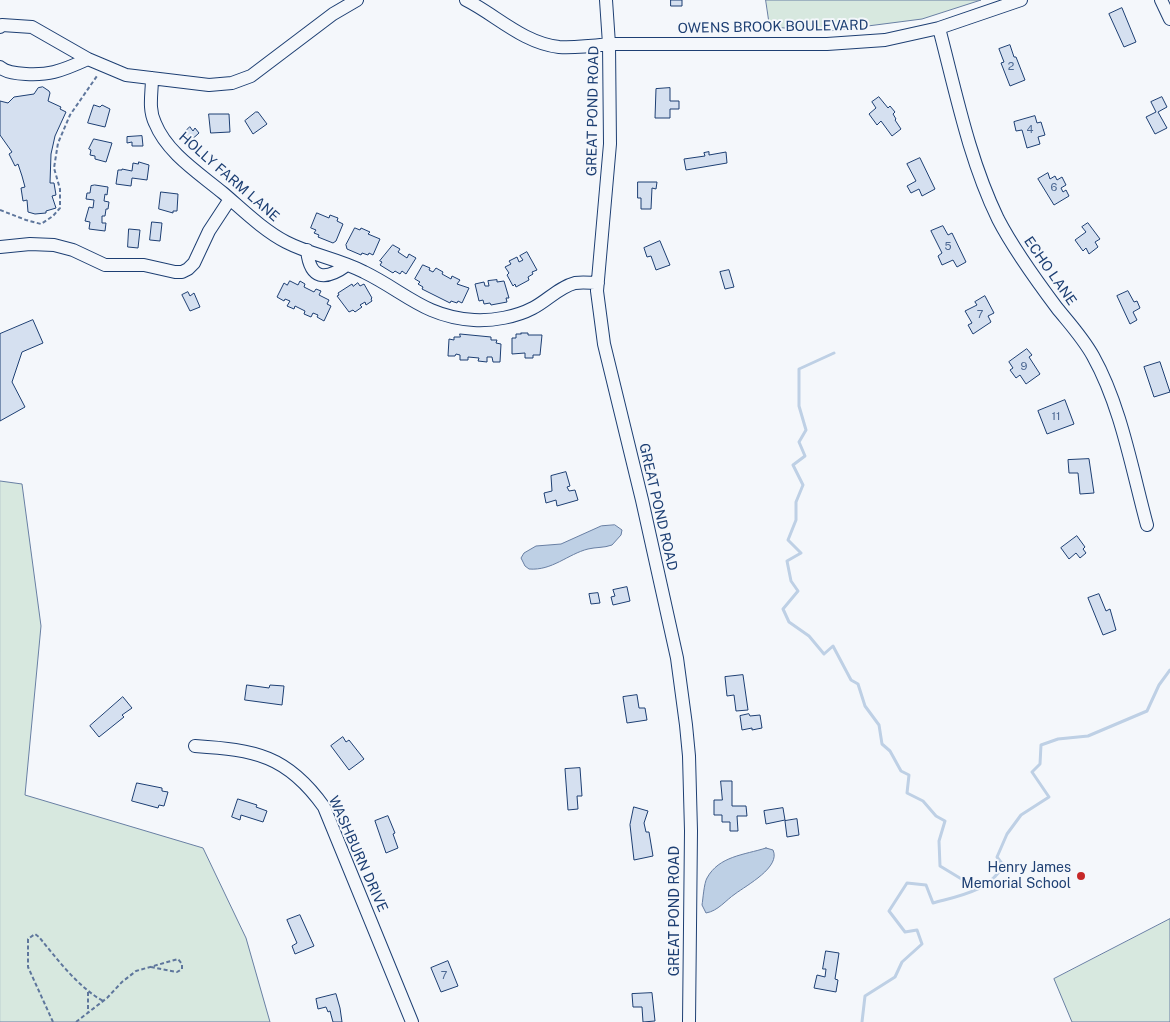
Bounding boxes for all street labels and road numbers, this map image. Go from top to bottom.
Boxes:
street label: OWENS BROOK BOULEVARD [677,17,869,37]
street label: GREAT POND ROAD [583,46,603,176]
street label: HOLLY FARM LANE [175,129,283,225]
street label: ECHO LANE [1020,233,1080,309]
street label: GREAT POND ROAD [635,442,681,572]
street label: WASHBURN DRIVE [325,793,391,915]
street label: GREAT POND ROAD [667,846,683,976]

